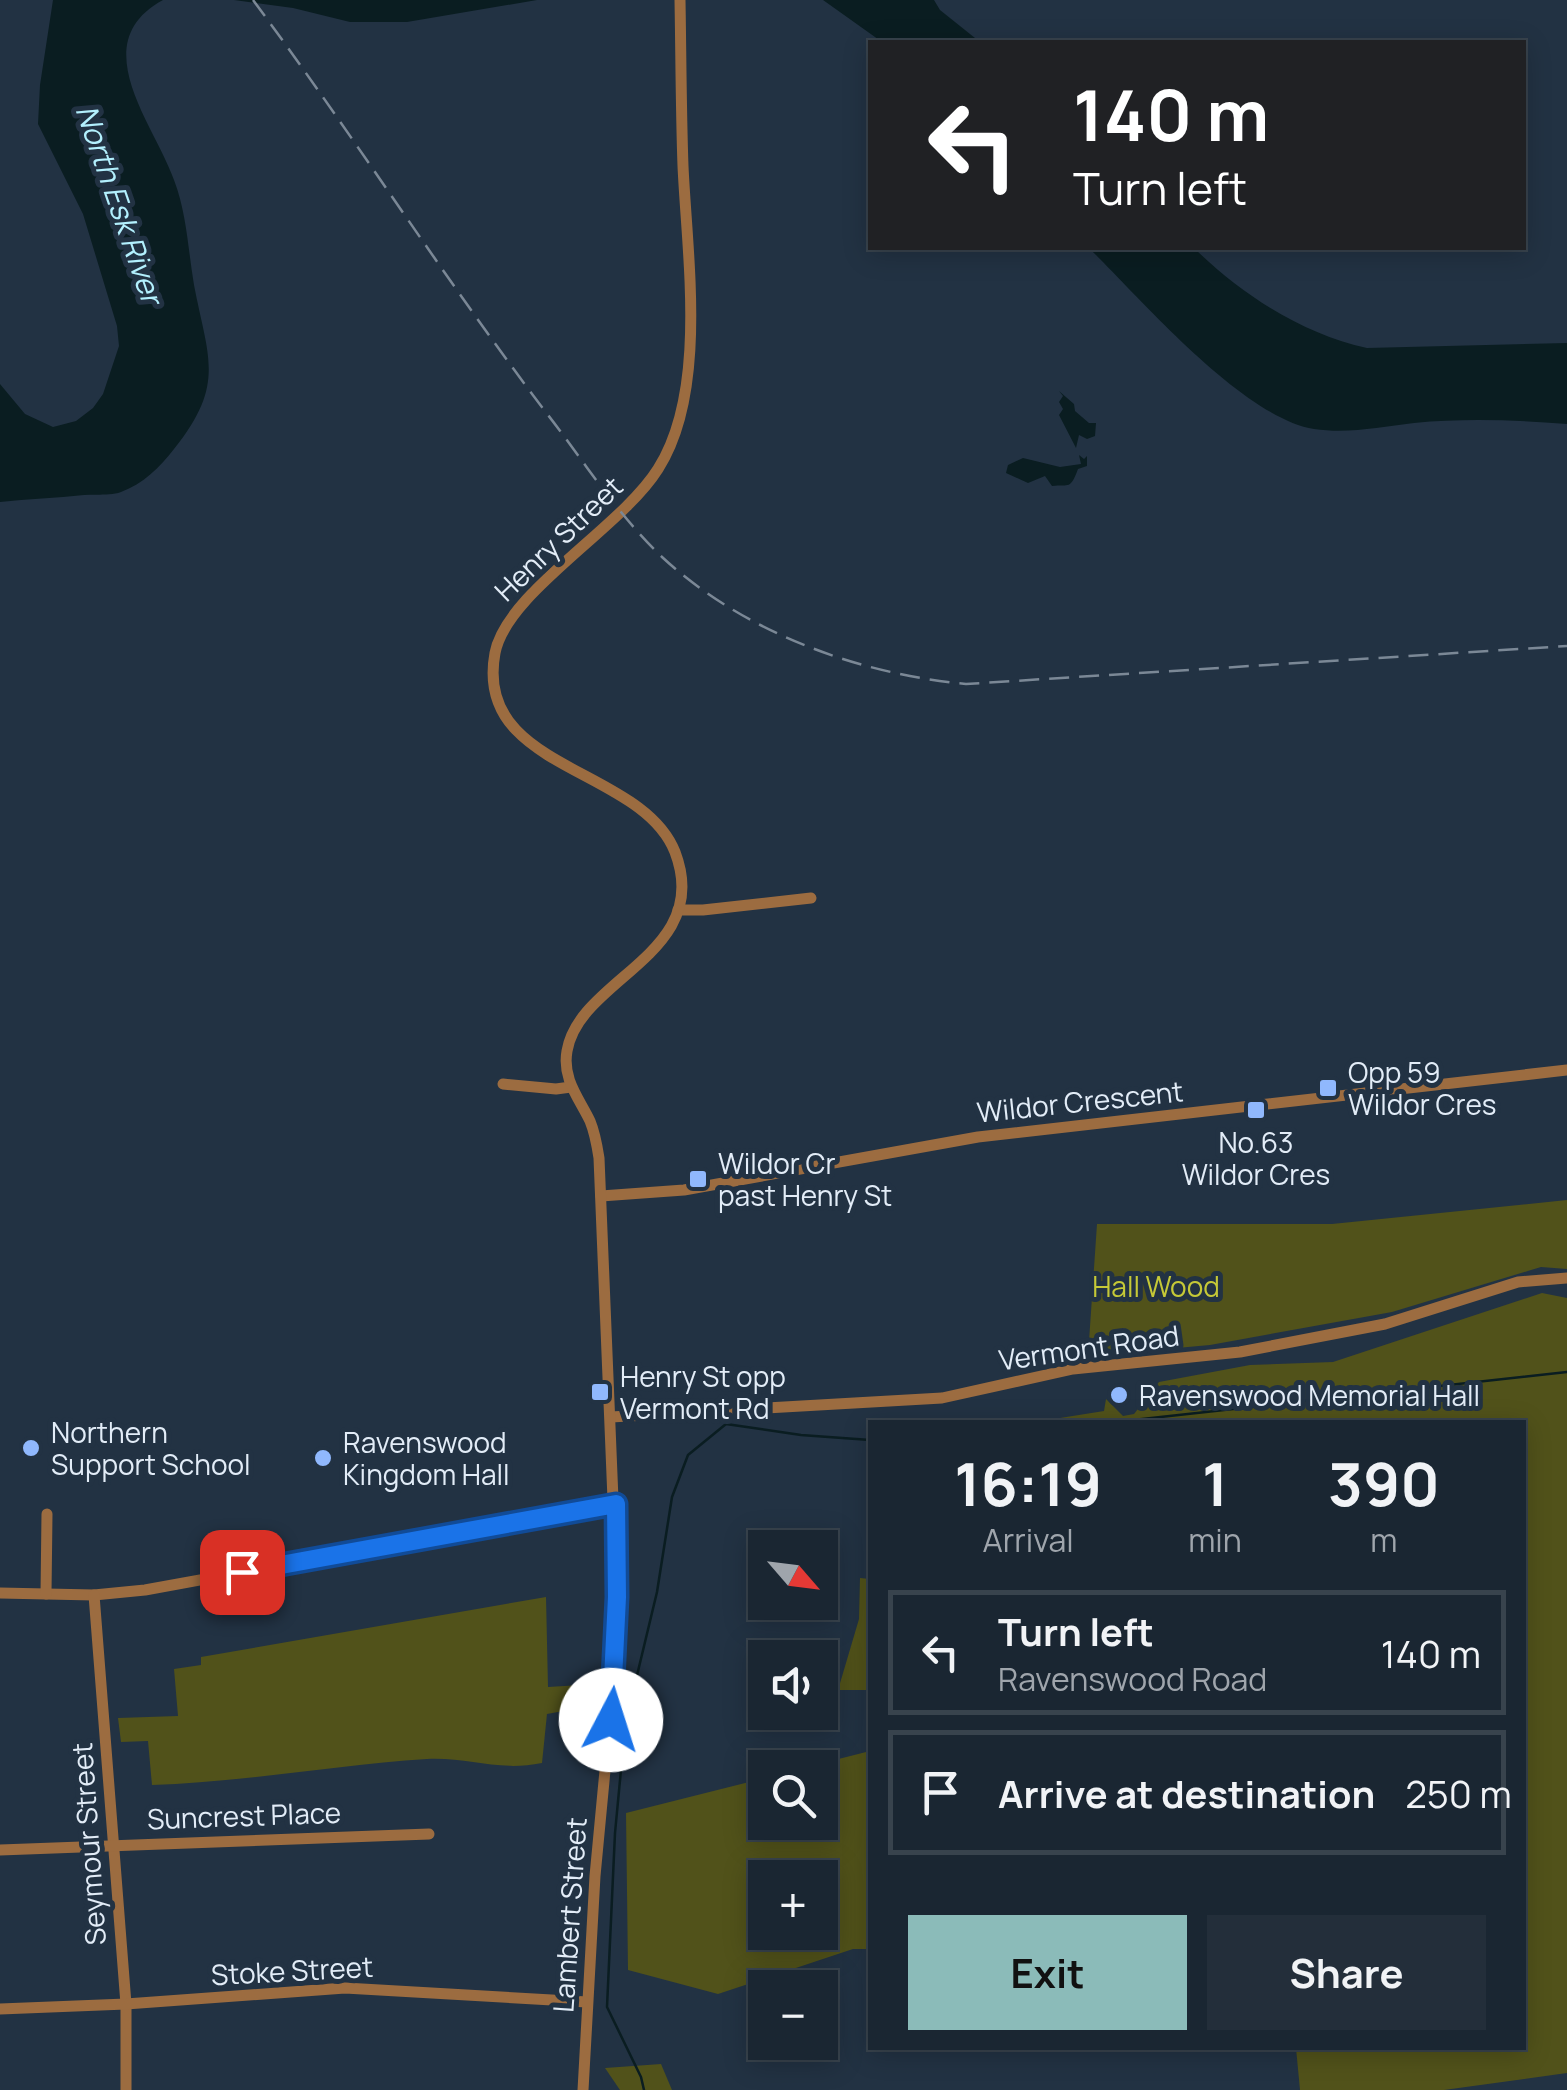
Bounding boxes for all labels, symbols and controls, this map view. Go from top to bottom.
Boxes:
text: 140 m [1073,66,1269,162]
icon: left [908,80,1038,210]
water label: North Esk River [67,99,175,313]
text: Turn left [1073,157,1247,219]
street label: Henry Street [486,467,630,609]
place label: Opp 59 Wildor Cres [1348,1053,1496,1123]
street label: Wildor Crescent [975,1071,1185,1131]
marker: Opp 59 Wildor Cres [1317,1077,1339,1099]
marker: No.63 Wildor Cres [1245,1099,1267,1121]
place label: No.63 Wildor Cres [1182,1123,1330,1193]
place label: Wildor Cr past Henry St [718,1144,892,1214]
marker: Wildor Cr past Henry St [687,1168,709,1190]
park label: Hall Wood [1092,1267,1220,1305]
street label: Vermont Road [996,1316,1182,1378]
place label: Henry St opp Vermont Rd [620,1357,786,1427]
place label: Ravenswood Memorial Hall [1139,1376,1480,1414]
marker: Henry St opp Vermont Rd [589,1381,611,1403]
marker: Ravenswood Memorial Hall [1108,1384,1130,1406]
place label: Northern Support School [51,1413,251,1483]
place label: Ravenswood Kingdom Hall [343,1423,510,1493]
marker: Northern Support School [20,1437,42,1459]
text: 16:19 [954,1442,1102,1524]
text: 1 [1202,1442,1228,1524]
text: 390 [1328,1442,1440,1524]
marker: Ravenswood Kingdom Hall [312,1447,334,1469]
text: Arrival [982,1518,1074,1562]
text: min [1188,1518,1242,1562]
text: m [1370,1518,1397,1562]
pin [200,1530,285,1615]
north arrow [748,1530,838,1620]
map controls [748,1530,838,2060]
icon: arrive [215,1545,270,1600]
text: Turn left [998,1605,1154,1657]
icon: left [913,1625,968,1680]
text: 140 m [1381,1627,1481,1679]
button: sound [748,1640,838,1730]
text: Ravenswood Road [998,1657,1267,1701]
position arrow [559,1668,663,1772]
street label: Seymour Street [62,1741,114,1947]
button: search [748,1750,838,1840]
icon: arrive [913,1765,968,1820]
text: Arrive at destination [998,1767,1375,1819]
text: 250 m [1405,1767,1512,1819]
street label: Suncrest Place [146,1793,342,1837]
street label: Lambert Street [543,1816,595,2014]
button: + [748,1860,838,1950]
button: Exit [908,1915,1187,2030]
button: Share [1207,1915,1486,2030]
street label: Stoke Street [210,1947,374,1993]
button: − [748,1970,838,2060]

